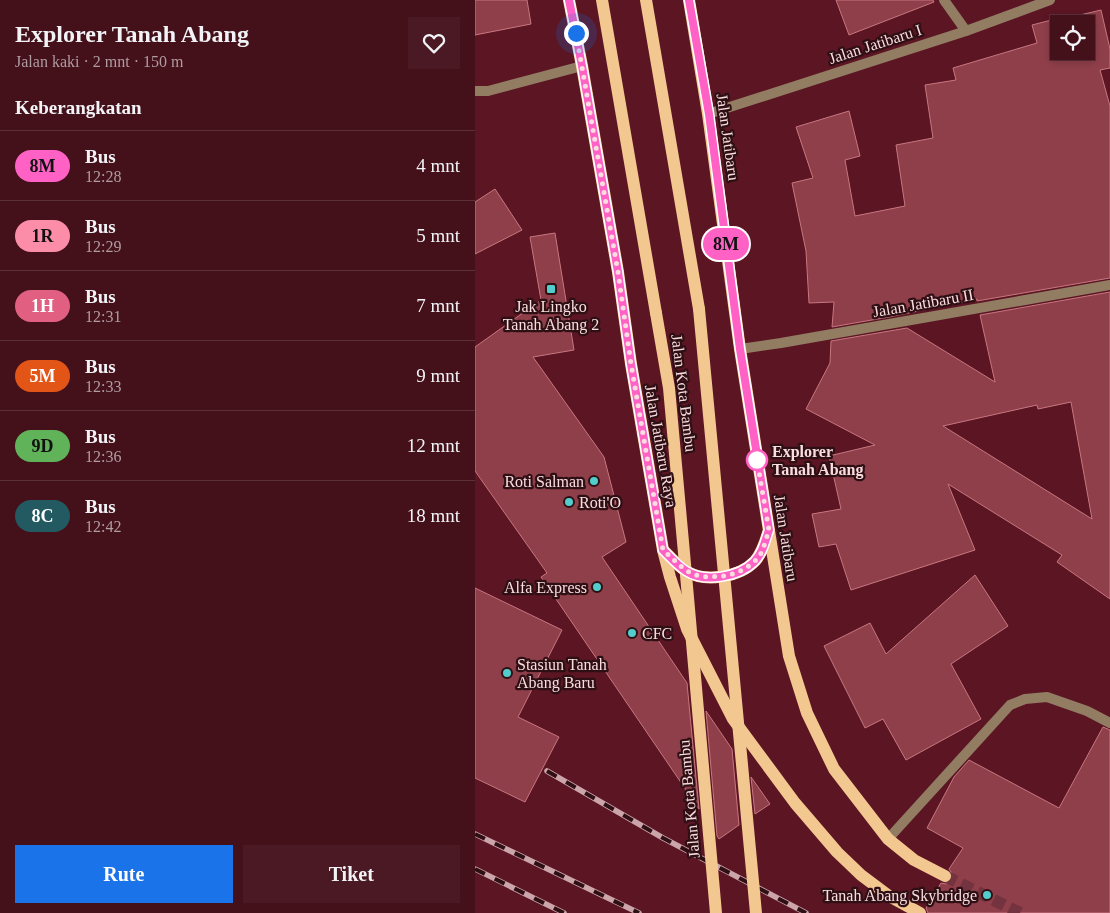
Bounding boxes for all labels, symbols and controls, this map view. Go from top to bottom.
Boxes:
map controls [1050,15,1095,60]
button: locate [1050,15,1095,60]
button: heart [408,17,460,69]
text: Explorer Tanah Abang [15,21,249,47]
your location [564,21,589,46]
street label: Jalan Jatibaru I [826,21,924,67]
text: Jalan kaki · 2 mnt · 150 m [15,53,183,70]
street label: Jalan Jatibaru [713,92,743,182]
text: Keberangkatan [15,97,142,118]
text: Bus [85,146,116,167]
text: 4 mnt [416,155,460,176]
text: 8M [30,156,56,176]
text: 12:28 [85,168,121,185]
text: Bus [85,216,116,237]
text: 5 mnt [416,225,460,246]
text: 1R [32,226,54,246]
line badge: 8M [703,228,749,260]
text: 8M [713,234,739,254]
text: 12:29 [85,238,121,255]
marker: Jak Lingko Tanah Abang 2 [545,283,557,295]
text: Bus [85,286,116,307]
street label: Jalan Jatibaru II [871,286,975,320]
text: 7 mnt [416,295,460,316]
text: 1H [31,296,54,316]
place label: Jak Lingko Tanah Abang 2 [503,298,599,334]
text: 12:31 [85,308,121,325]
street label: Jalan Kota Bambu [668,333,700,453]
text: Bus [85,356,116,377]
text: 9 mnt [416,365,460,386]
text: 5M [30,366,56,386]
text: 12:33 [85,378,121,395]
street label: Jalan Jatibaru Raya [641,383,680,509]
text: Bus [85,426,116,447]
text: 12 mnt [407,435,460,456]
text: 9D [32,436,54,456]
place label: Explorer Tanah Abang [772,443,863,479]
text: 12:36 [85,448,121,465]
marker: Explorer Tanah Abang [746,449,768,471]
place label: Roti Salman [504,473,584,490]
marker: Roti Salman [588,475,600,487]
street label: Jalan Jatibaru [771,493,801,583]
place label: Roti'O [579,494,621,511]
text: Bus [85,496,116,517]
marker: Roti'O [563,496,575,508]
text: 18 mnt [407,505,460,526]
text: 8C [32,506,54,526]
text: 12:42 [85,518,121,535]
place label: Alfa Express [504,579,587,597]
marker: Alfa Express [591,581,603,593]
place label: CFC [642,625,672,642]
marker: CFC [626,627,638,639]
place label: Stasiun Tanah Abang Baru [517,656,607,692]
marker: Stasiun Tanah Abang Baru [501,667,513,679]
street label: Jalan Kota Bambu [675,739,703,859]
button: Rute [15,845,233,903]
button: Tiket [243,845,460,903]
place label: Tanah Abang Skybridge [823,887,977,905]
marker: Tanah Abang Skybridge [981,889,993,901]

